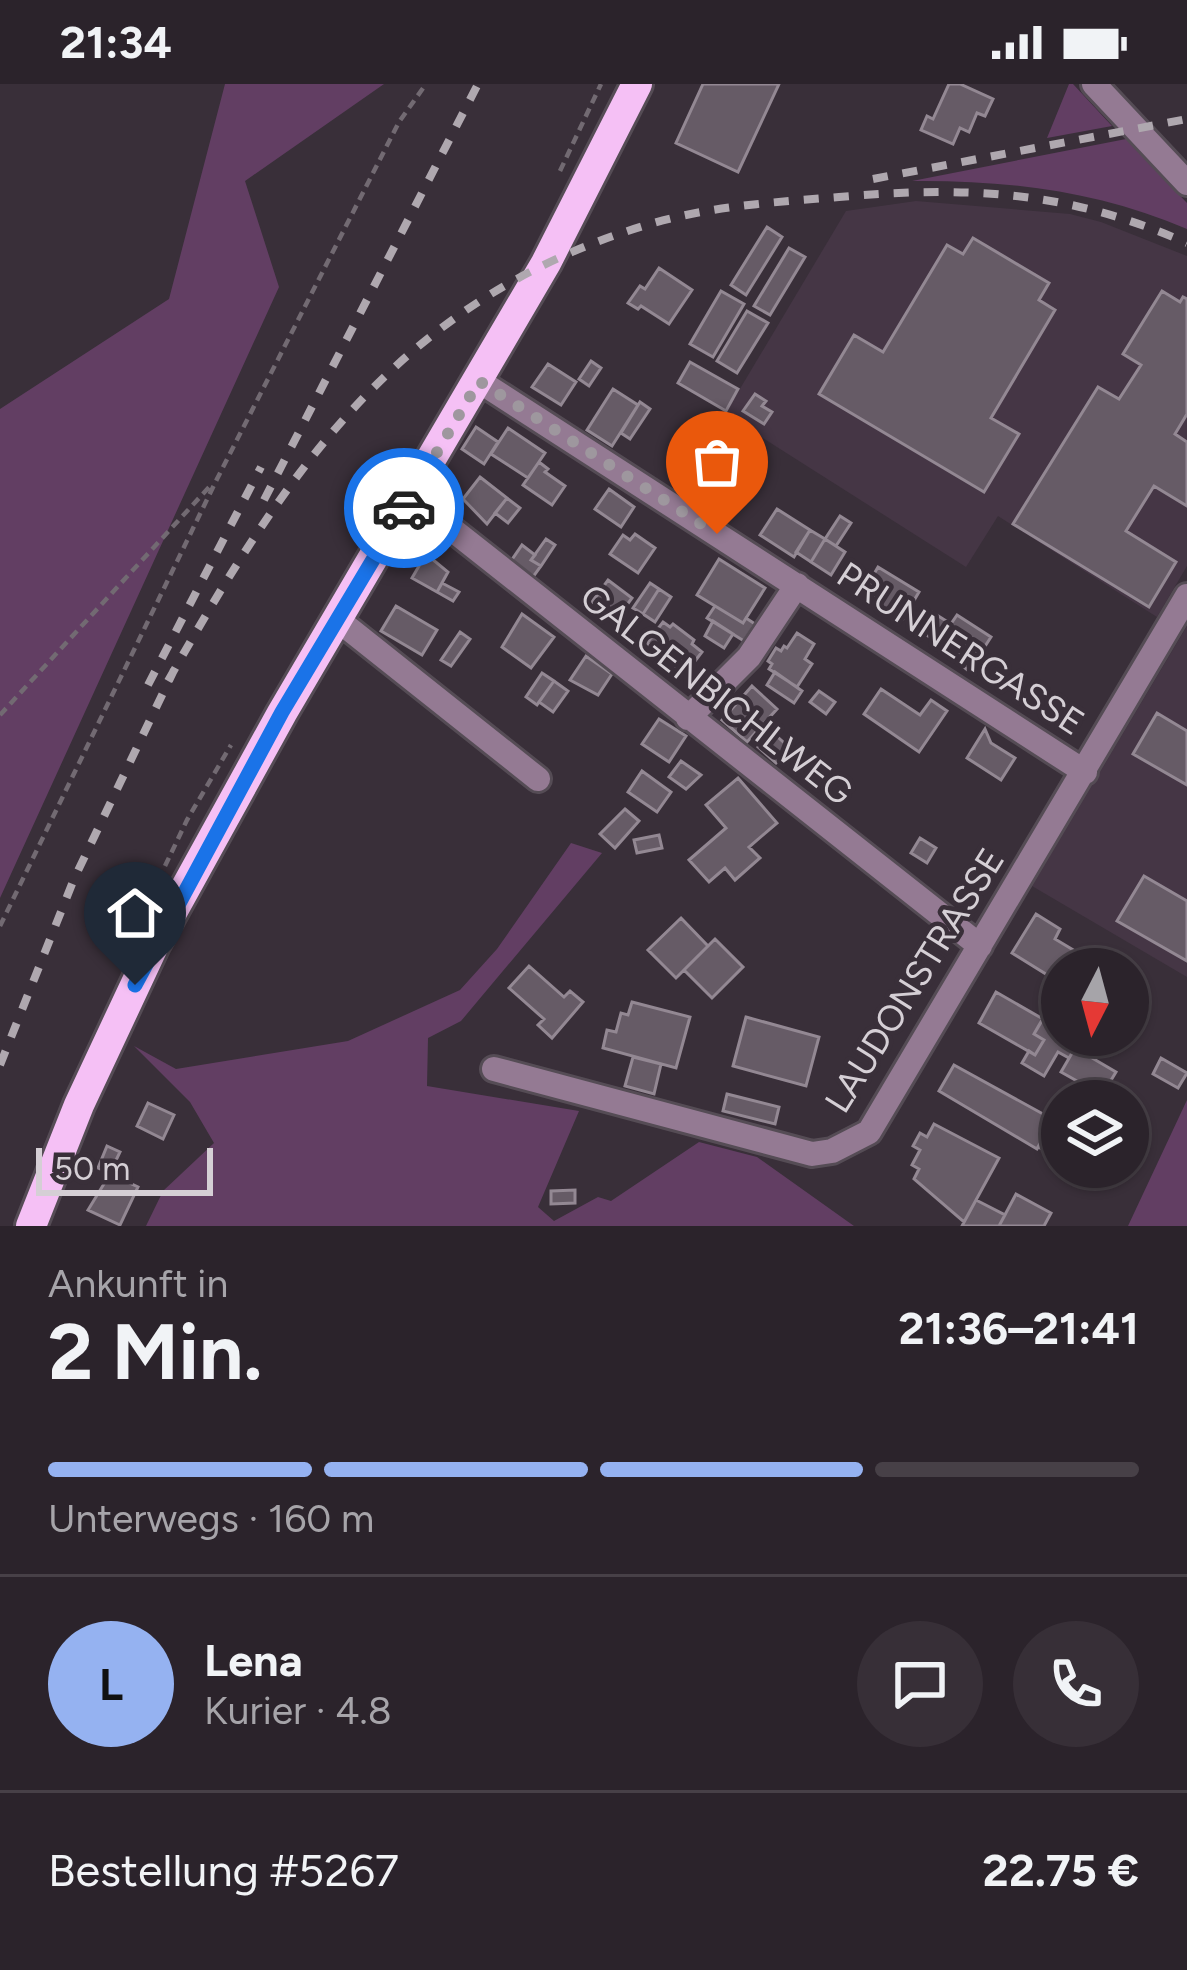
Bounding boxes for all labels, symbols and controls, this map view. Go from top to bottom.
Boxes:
text: 21:34 [60,15,172,69]
pin [666,411,768,534]
icon: bag [684,429,750,495]
courier [344,448,464,568]
icon: car [371,475,437,541]
street label: PRUNNERGASSE [829,553,1092,744]
street label: GALGENBICHLWEG [572,575,861,814]
street label: LAUDONSTRASSE [816,840,1013,1120]
pin [84,862,186,985]
icon: home [102,880,168,946]
north arrow [1041,948,1149,1056]
map controls [1041,948,1149,1188]
button: layers [1041,1080,1149,1188]
scale bar [36,1142,213,1195]
text: 50 m [54,1149,130,1188]
text: Ankunft in [48,1260,228,1307]
text: 21:36–21:41 [898,1301,1139,1355]
text: 2 Min. [48,1305,263,1399]
text: Unterwegs · 160 m [48,1495,374,1542]
button: chat [857,1621,983,1747]
button: phone [1013,1621,1139,1747]
text: Lena [204,1633,303,1687]
text: L [99,1657,123,1711]
text: Kurier · 4.8 [204,1687,392,1734]
text: Bestellung #5267 [48,1843,399,1897]
text: 22.75 € [983,1843,1139,1897]

